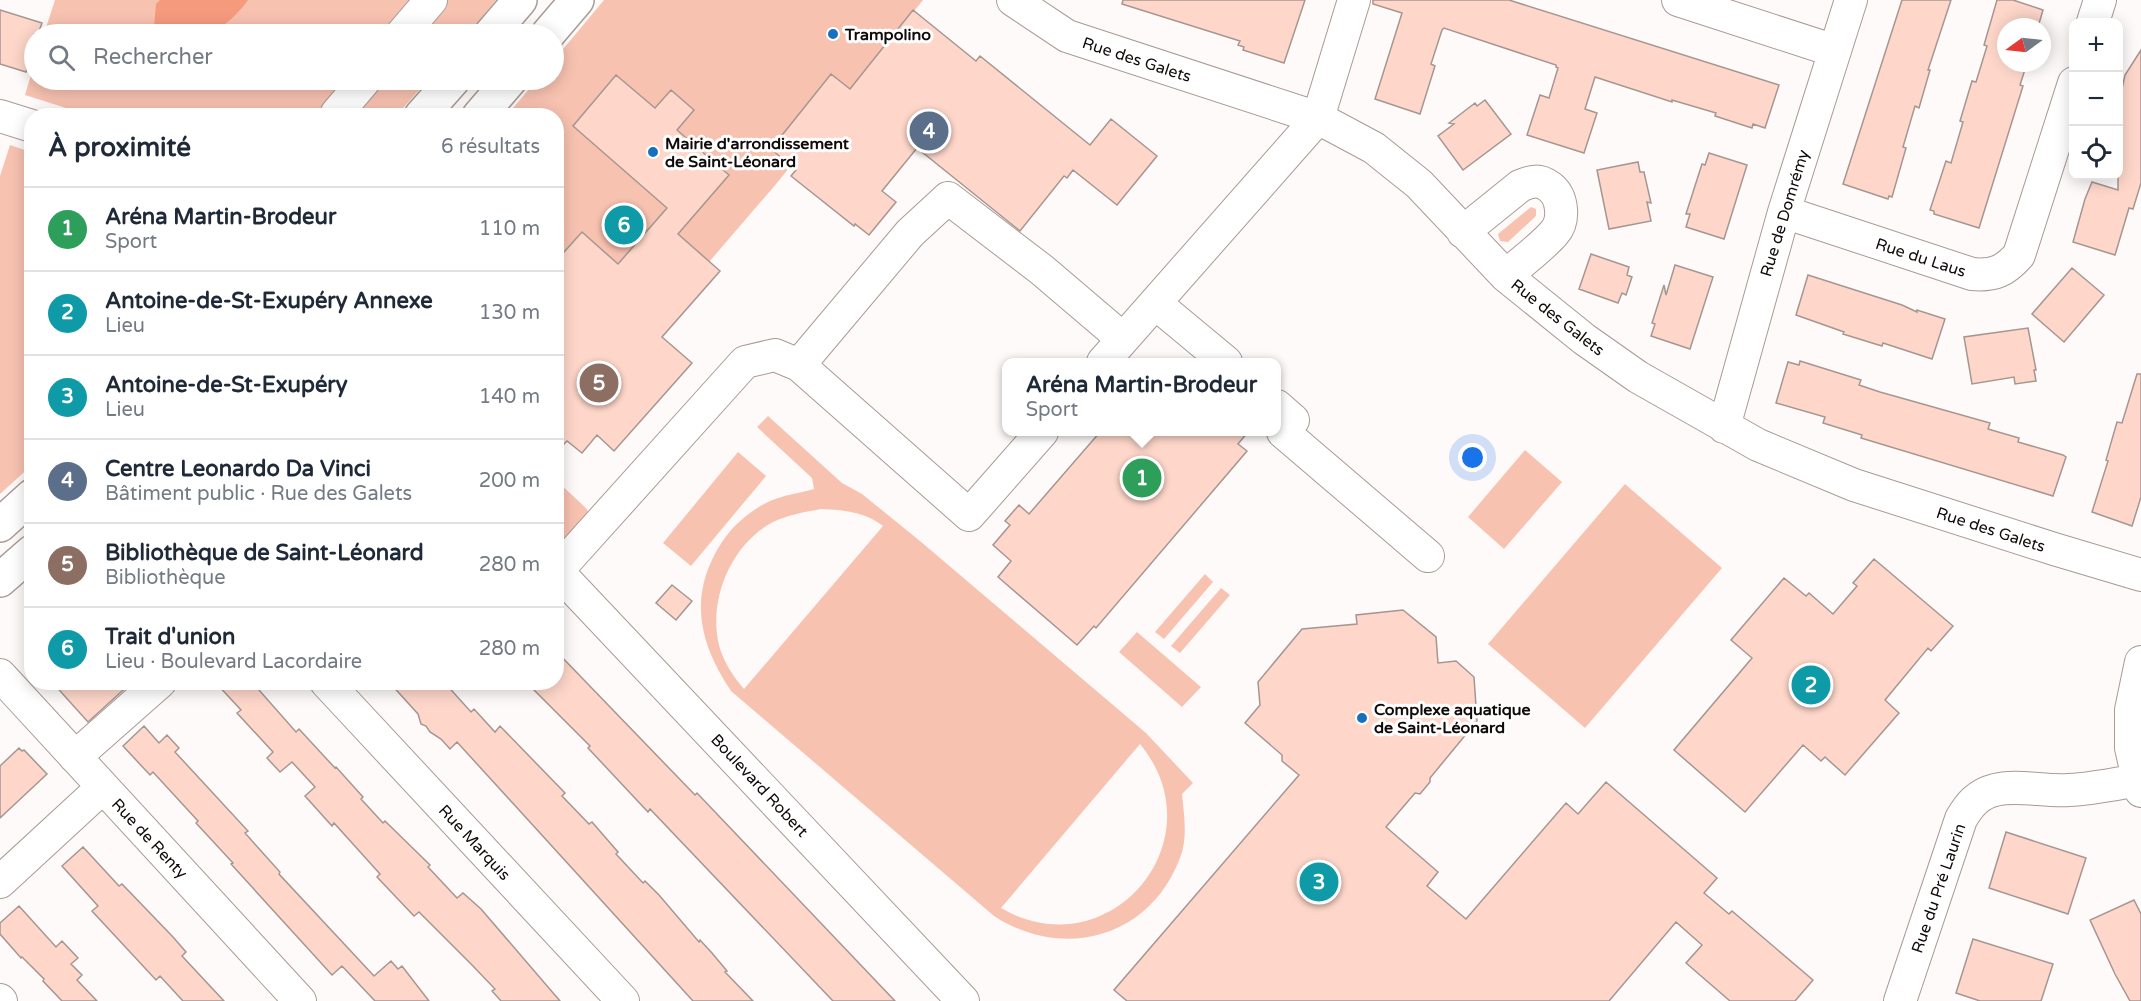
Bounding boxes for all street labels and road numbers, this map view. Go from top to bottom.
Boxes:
street label: Rue des Galets [1080,33,1194,87]
street label: Rue de Domrémy [1756,147,1814,279]
street label: Rue du Laus [1873,234,1968,282]
street label: Rue des Galets [1507,275,1608,361]
street label: Rue des Galets [1934,503,2048,557]
street label: Boulevard Robert [706,730,812,841]
street label: Rue de Renty [107,794,192,883]
street label: Rue Marquis [434,801,514,885]
street label: Rue du Pré Laurin [1907,821,1971,956]

